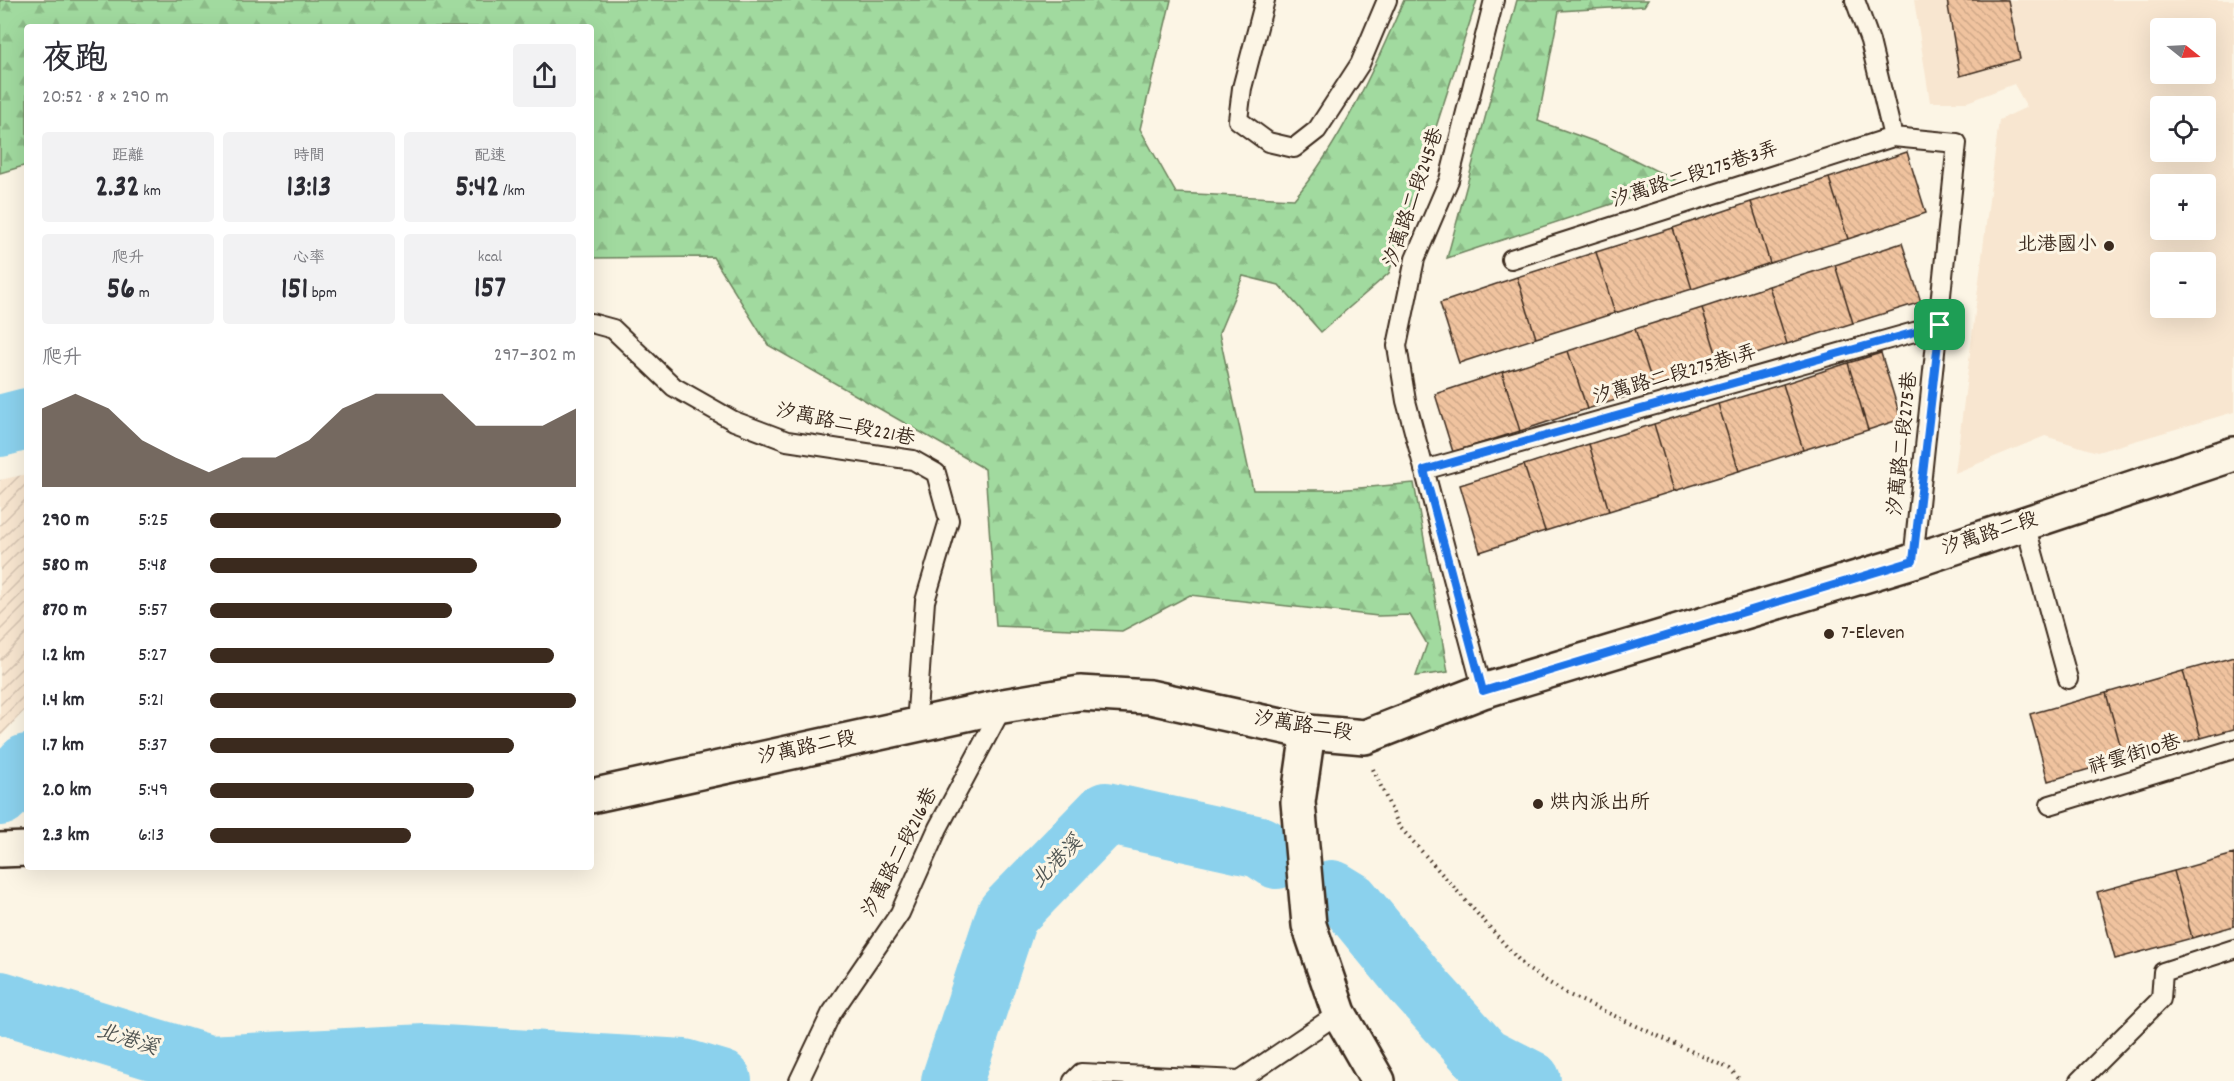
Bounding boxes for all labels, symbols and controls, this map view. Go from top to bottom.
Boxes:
north arrow [2150,18,2216,84]
map controls [2150,18,2216,318]
text: 夜跑 [42,38,108,85]
button: share [513,44,576,107]
text: 20:52 · 8 × 290 m [42,84,169,112]
button: locate [2150,96,2216,162]
street label: 汐萬路二段245巷 [1378,123,1452,272]
street label: 汐萬路二段275巷3弄 [1608,136,1782,216]
text: 距離 [112,145,144,168]
text: 時間 [293,145,325,168]
text: 配速 [474,145,506,168]
text: 2.32 [95,168,140,211]
text: 13:13 [287,168,331,211]
text: 5:42 [455,168,499,211]
button: + [2150,174,2216,240]
text: km [140,180,161,203]
text: /km [499,180,525,203]
place label: 北港國小 [2017,232,2097,260]
marker: 北港國小 [2102,239,2116,253]
text: kcal [478,246,502,269]
text: 爬升 [112,247,144,270]
text: 心率 [293,247,325,270]
button: − [2150,252,2216,318]
text: 157 [474,269,506,312]
text: 56 [106,270,135,313]
text: 151 [281,270,308,313]
text: m [135,282,150,305]
text: bpm [308,282,337,305]
pin [1914,299,1965,350]
icon: arrive [1923,308,1956,341]
street label: 汐萬路二段275巷1弄 [1589,339,1761,413]
text: 297–302 m [494,342,576,370]
text: 爬升 [42,345,82,373]
street label: 汐萬路二段275巷 [1882,369,1926,518]
street label: 汐萬路二段221巷 [773,398,918,455]
street label: 汐萬路二段 [1938,506,2042,564]
text: 290 m [42,507,89,535]
text: 5:25 [138,507,169,535]
text: 580 m [42,552,89,580]
text: 5:48 [138,552,167,580]
text: 870 m [42,597,87,625]
text: 5:57 [138,597,168,625]
place label: 7-Eleven [1841,620,1905,648]
marker: 7-Eleven [1822,627,1836,641]
text: 1.2 km [42,642,85,670]
text: 5:27 [138,642,167,670]
text: 1.4 km [42,687,85,715]
text: 5:21 [138,687,164,715]
street label: 汐萬路二段 [1251,705,1355,749]
street label: 汐萬路二段 [755,725,859,773]
street label: 祥雲街10巷 [2085,728,2186,783]
text: 1.7 km [42,732,84,760]
text: 5:37 [138,732,167,760]
text: 2.0 km [42,777,91,805]
text: 5:49 [138,777,168,805]
street label: 汐萬路二段216巷 [856,782,946,923]
place label: 烘內派出所 [1550,790,1650,818]
marker: 烘內派出所 [1531,797,1545,811]
text: 2.3 km [42,822,89,850]
text: 6:13 [138,822,164,850]
water label: 北港溪 [1025,829,1091,896]
water label: 北港溪 [92,1017,162,1065]

